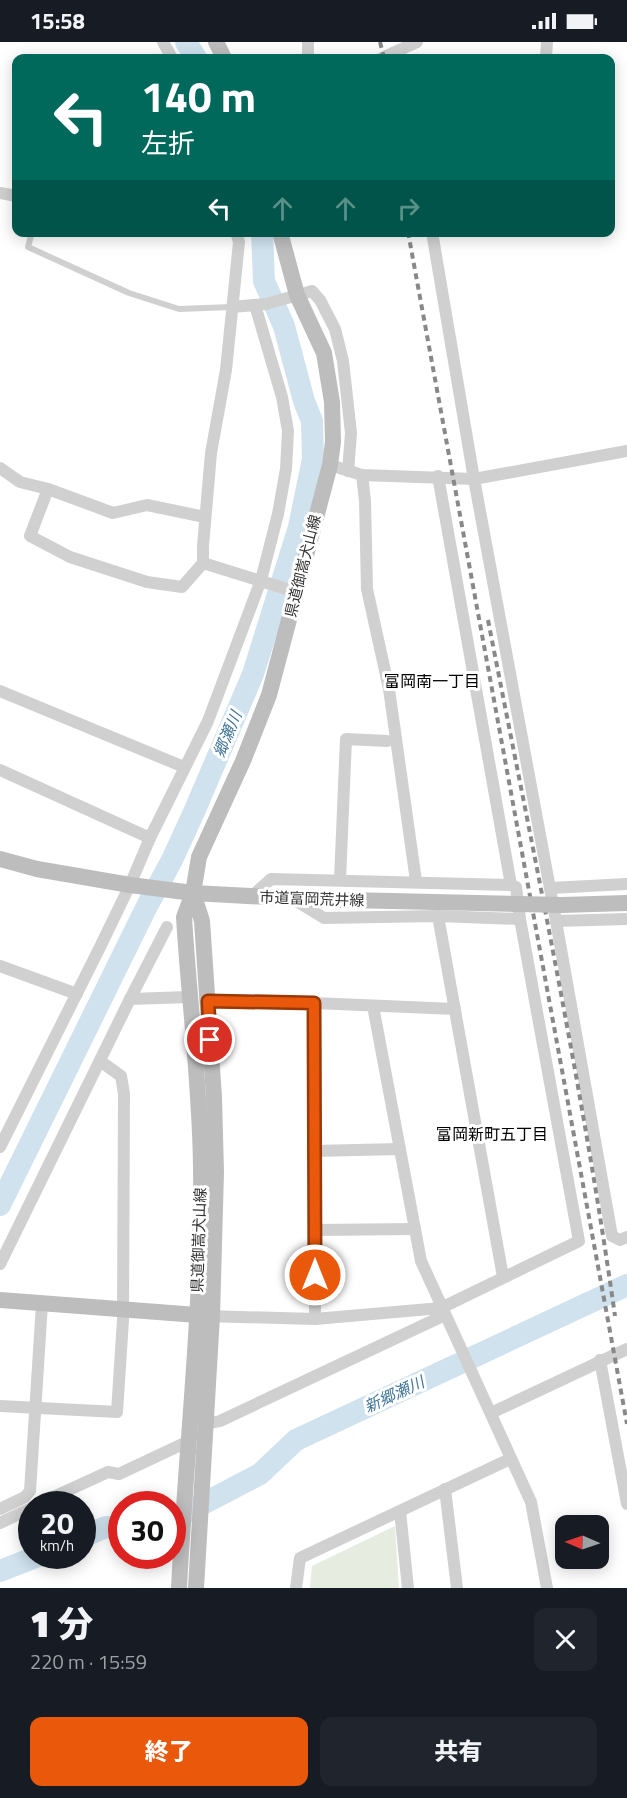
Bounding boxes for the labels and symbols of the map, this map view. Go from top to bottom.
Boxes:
street label: 県道御嵩犬山線 [279,512,326,620]
district label: 富岡南一丁目 [384,669,480,693]
water label: 郷瀬川 [207,705,248,761]
street label: 市道富岡荒井線 [259,885,365,912]
pin [184,1014,235,1065]
district label: 富岡新町五丁目 [436,1122,548,1146]
street label: 県道御嵩犬山線 [185,1187,212,1293]
position arrow [283,1243,347,1307]
water label: 新郷瀬川 [360,1369,430,1418]
speed limit sign: 30 [108,1491,186,1569]
north arrow [555,1515,609,1569]

